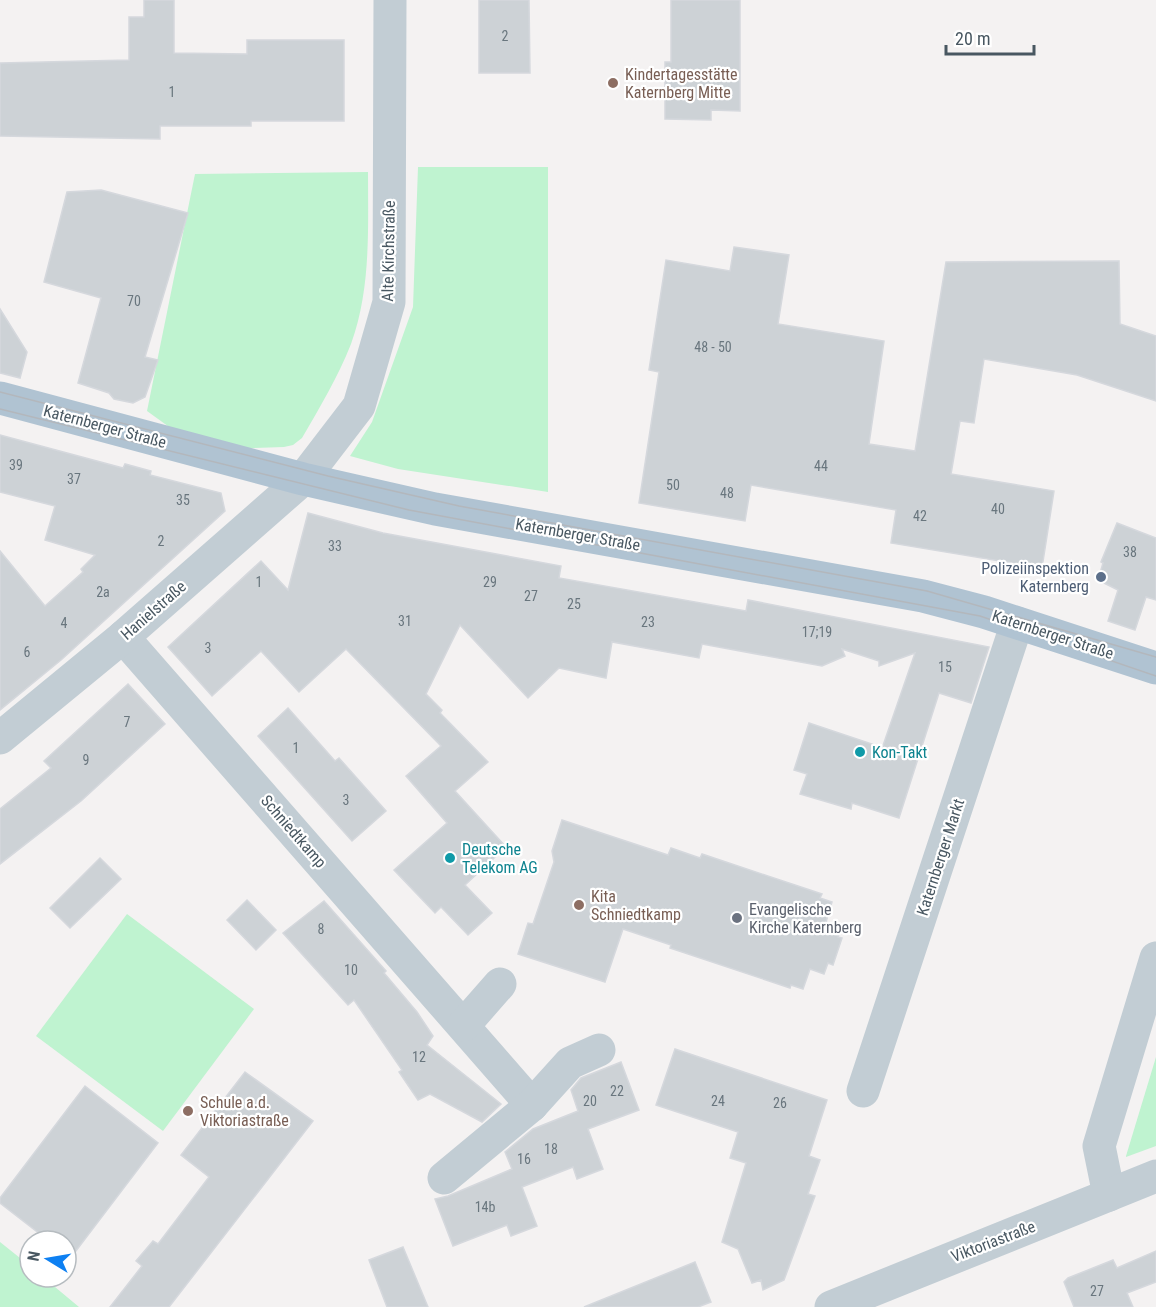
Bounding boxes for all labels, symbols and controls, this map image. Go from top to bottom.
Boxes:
scale bar [946,18,1034,56]
house number: 2 [502,28,509,44]
text: 20 m [955,28,990,49]
place label: Kindertagesstätte Katernberg Mitte [625,65,738,102]
marker: Kindertagesstätte Katernberg Mitte [606,76,620,90]
house number: 1 [169,84,175,100]
street label: Alte Kirchstraße [378,200,399,302]
house number: 70 [127,293,141,309]
house number: 48 - 50 [694,339,732,355]
street label: Katernberger Straße [41,401,168,452]
house number: 39 [9,457,23,473]
house number: 44 [814,458,828,474]
house number: 37 [67,471,81,487]
house number: 50 [666,477,680,493]
house number: 48 [720,485,734,501]
house number: 35 [176,492,190,508]
house number: 40 [991,501,1005,517]
house number: 42 [913,508,927,524]
street label: Katernberger Straße [514,514,642,555]
house number: 2 [158,533,165,549]
house number: 33 [328,538,342,554]
house number: 38 [1123,544,1137,560]
place label: Polizeiinspektion Katernberg [981,559,1089,596]
marker: Polizeiinspektion Katernberg [1094,570,1108,584]
house number: 1 [256,574,262,590]
house number: 29 [483,574,497,590]
street label: Hanielstraße [117,577,190,644]
house number: 2a [96,584,110,600]
house number: 27 [524,588,538,604]
house number: 25 [567,596,581,612]
street label: Katernberger Straße [990,606,1116,663]
house number: 31 [398,613,412,629]
house number: 23 [641,614,655,630]
house number: 4 [61,615,68,631]
house number: 17;19 [802,624,832,640]
house number: 3 [205,640,211,656]
house number: 6 [24,644,31,660]
house number: 15 [938,659,952,675]
house number: 7 [124,714,131,730]
house number: 1 [293,740,299,756]
place label: Kon-Takt [872,743,928,762]
marker: Kon-Takt [853,745,867,759]
house number: 9 [83,752,89,768]
street label: Schniedtkamp [257,791,330,872]
house number: 3 [343,792,349,808]
street label: Katernberger Markt [913,796,968,918]
place label: Deutsche Telekom AG [462,840,538,877]
marker: Deutsche Telekom AG [443,851,457,865]
place label: Kita Schniedtkamp [591,887,681,924]
marker: Kita Schniedtkamp [572,898,586,912]
place label: Evangelische Kirche Katernberg [749,900,862,937]
marker: Evangelische Kirche Katernberg [730,911,744,925]
house number: 8 [318,921,325,937]
house number: 10 [344,962,358,978]
house number: 12 [412,1049,426,1065]
house number: 22 [610,1083,624,1099]
place label: Schule a.d. Viktoriastraße [200,1093,289,1130]
house number: 20 [583,1093,597,1109]
house number: 24 [711,1093,725,1109]
house number: 26 [773,1095,787,1111]
marker: Schule a.d. Viktoriastraße [181,1104,195,1118]
house number: 18 [544,1141,558,1157]
house number: 16 [517,1151,531,1167]
house number: 14b [475,1199,495,1215]
street label: Viktoriastraße [948,1217,1038,1266]
north arrow [18,1229,78,1289]
text: N [24,1250,44,1263]
house number: 27 [1090,1283,1104,1299]

